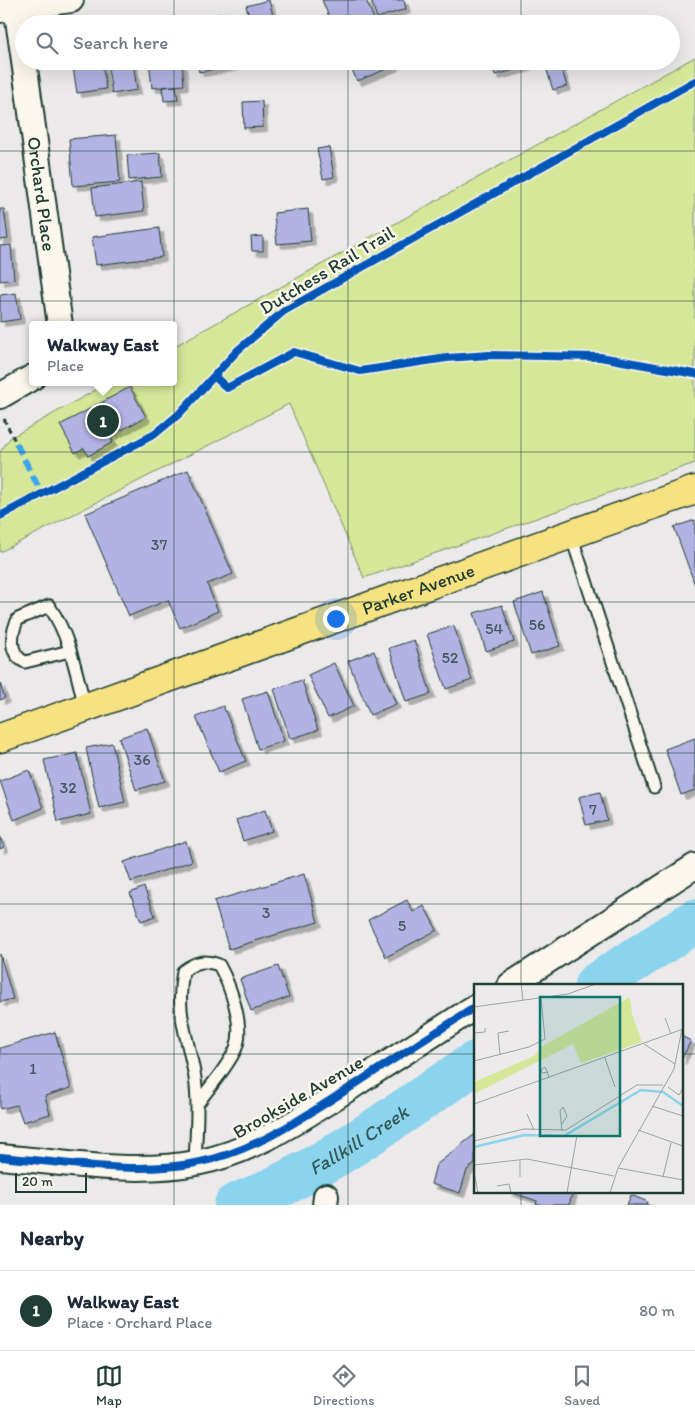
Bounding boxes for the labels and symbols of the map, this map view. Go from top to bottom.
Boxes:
street label: Orchard Place [23,135,61,253]
street label: Dutchess Rail Trail [256,220,399,319]
pin: 1 [87,402,119,440]
house number: 37 [151,535,167,554]
street label: Parker Avenue [359,558,478,619]
your location [323,606,349,632]
house number: 56 [529,615,545,634]
house number: 54 [485,619,503,638]
house number: 52 [442,648,459,667]
house number: 36 [133,750,151,769]
house number: 32 [59,778,77,797]
house number: 7 [589,800,597,819]
house number: 3 [262,903,271,922]
house number: 5 [398,916,406,935]
inset map [474,984,682,1192]
street label: Brookside Avenue [229,1050,367,1144]
house number: 1 [29,1059,37,1078]
water label: Fallkill Creek [305,1099,414,1180]
scale bar [15,1170,88,1193]

